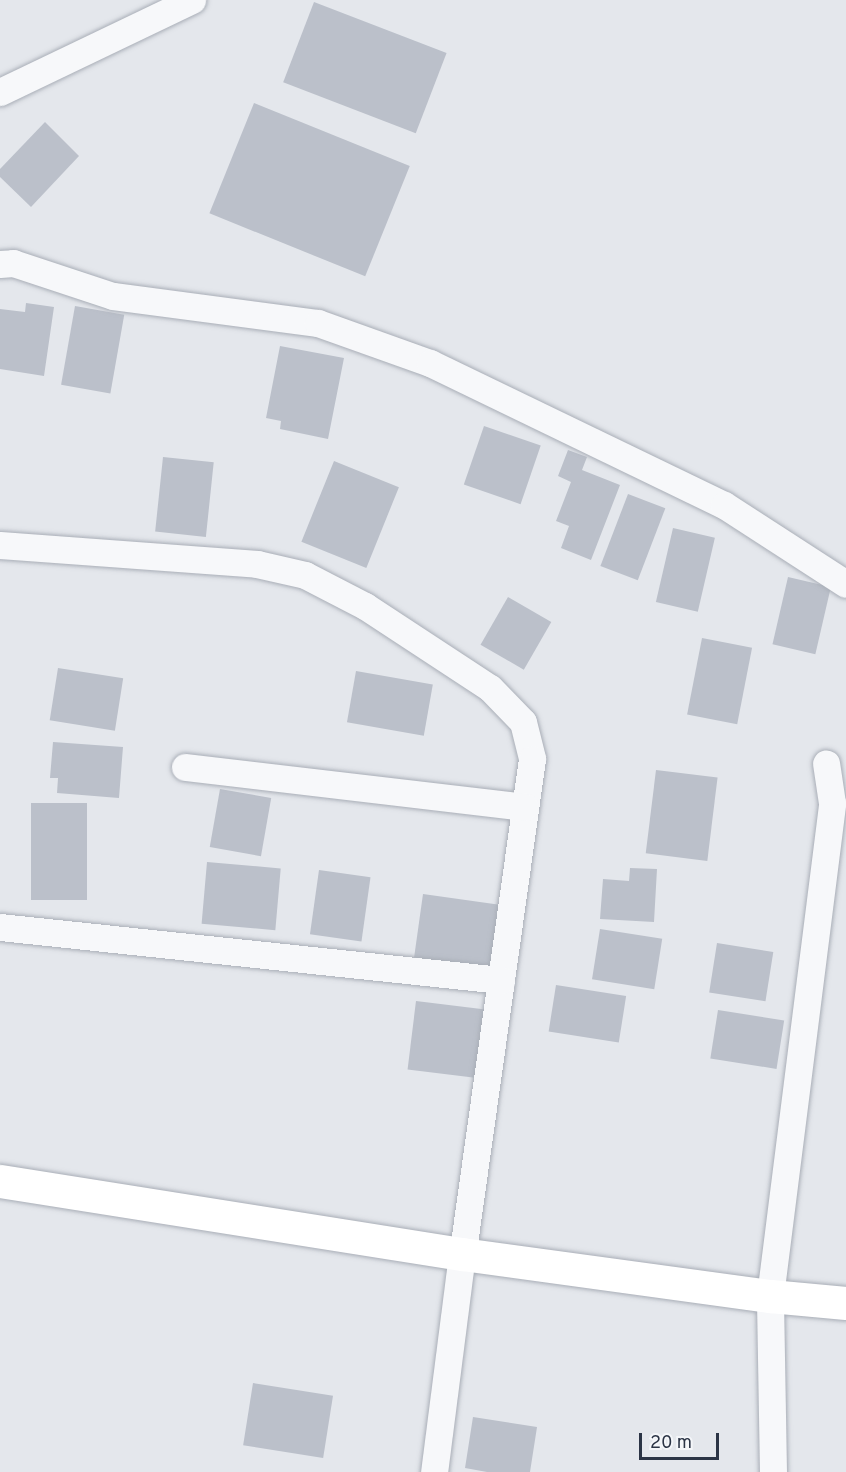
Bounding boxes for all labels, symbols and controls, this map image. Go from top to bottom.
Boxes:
scale bar [642,1421,722,1459]
text: 20 m [650,1432,692,1455]

